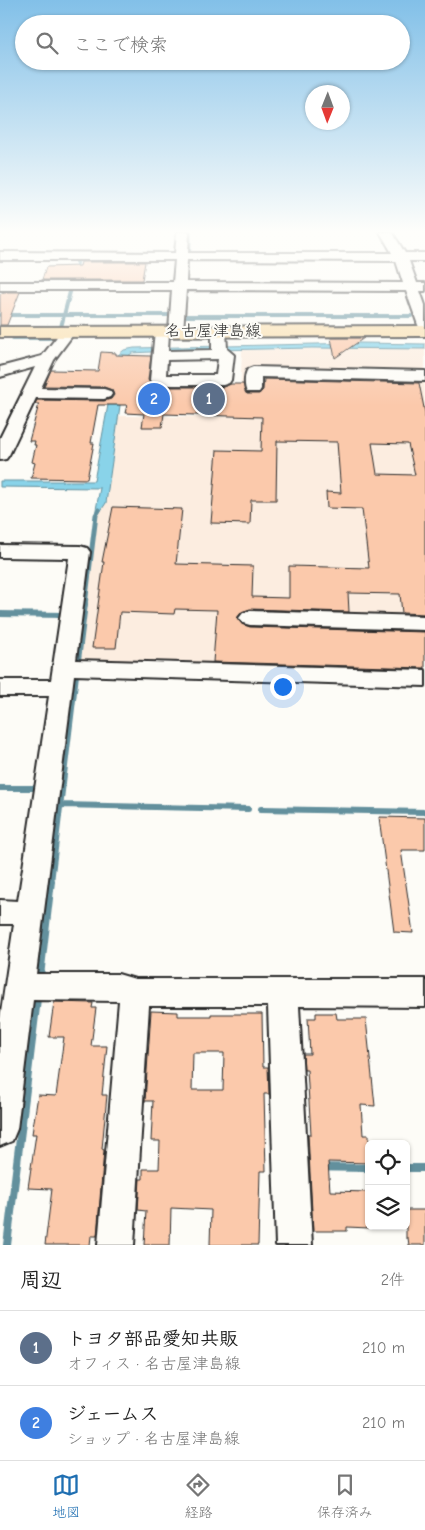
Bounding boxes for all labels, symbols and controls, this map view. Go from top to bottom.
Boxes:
search box [15,15,410,70]
icon: search [33,29,61,57]
text: ここで検索 [73,34,168,56]
north arrow [305,85,350,130]
street label: 名古屋津島線 [165,322,261,340]
pin: 2 [138,380,170,418]
pin: 1 [193,380,225,418]
your location [270,674,296,700]
map controls [365,1140,410,1230]
button: locate [365,1140,410,1185]
button: layers [365,1185,410,1230]
text: 周辺 [20,1268,62,1292]
text: 2件 [381,1271,405,1289]
text: トヨタ部品愛知共販 [67,1328,238,1350]
text: 1 [33,1339,39,1357]
text: 210 m [362,1339,405,1357]
text: オフィス · 名古屋津島線 [67,1355,241,1373]
text: ジェームス [67,1403,159,1425]
text: 2 [32,1414,40,1432]
text: 210 m [362,1414,405,1432]
text: ショップ · 名古屋津島線 [67,1430,240,1448]
tab: 地図 [52,1471,80,1521]
tab: 経路 [184,1471,212,1521]
tab: 保存済み [317,1471,373,1521]

